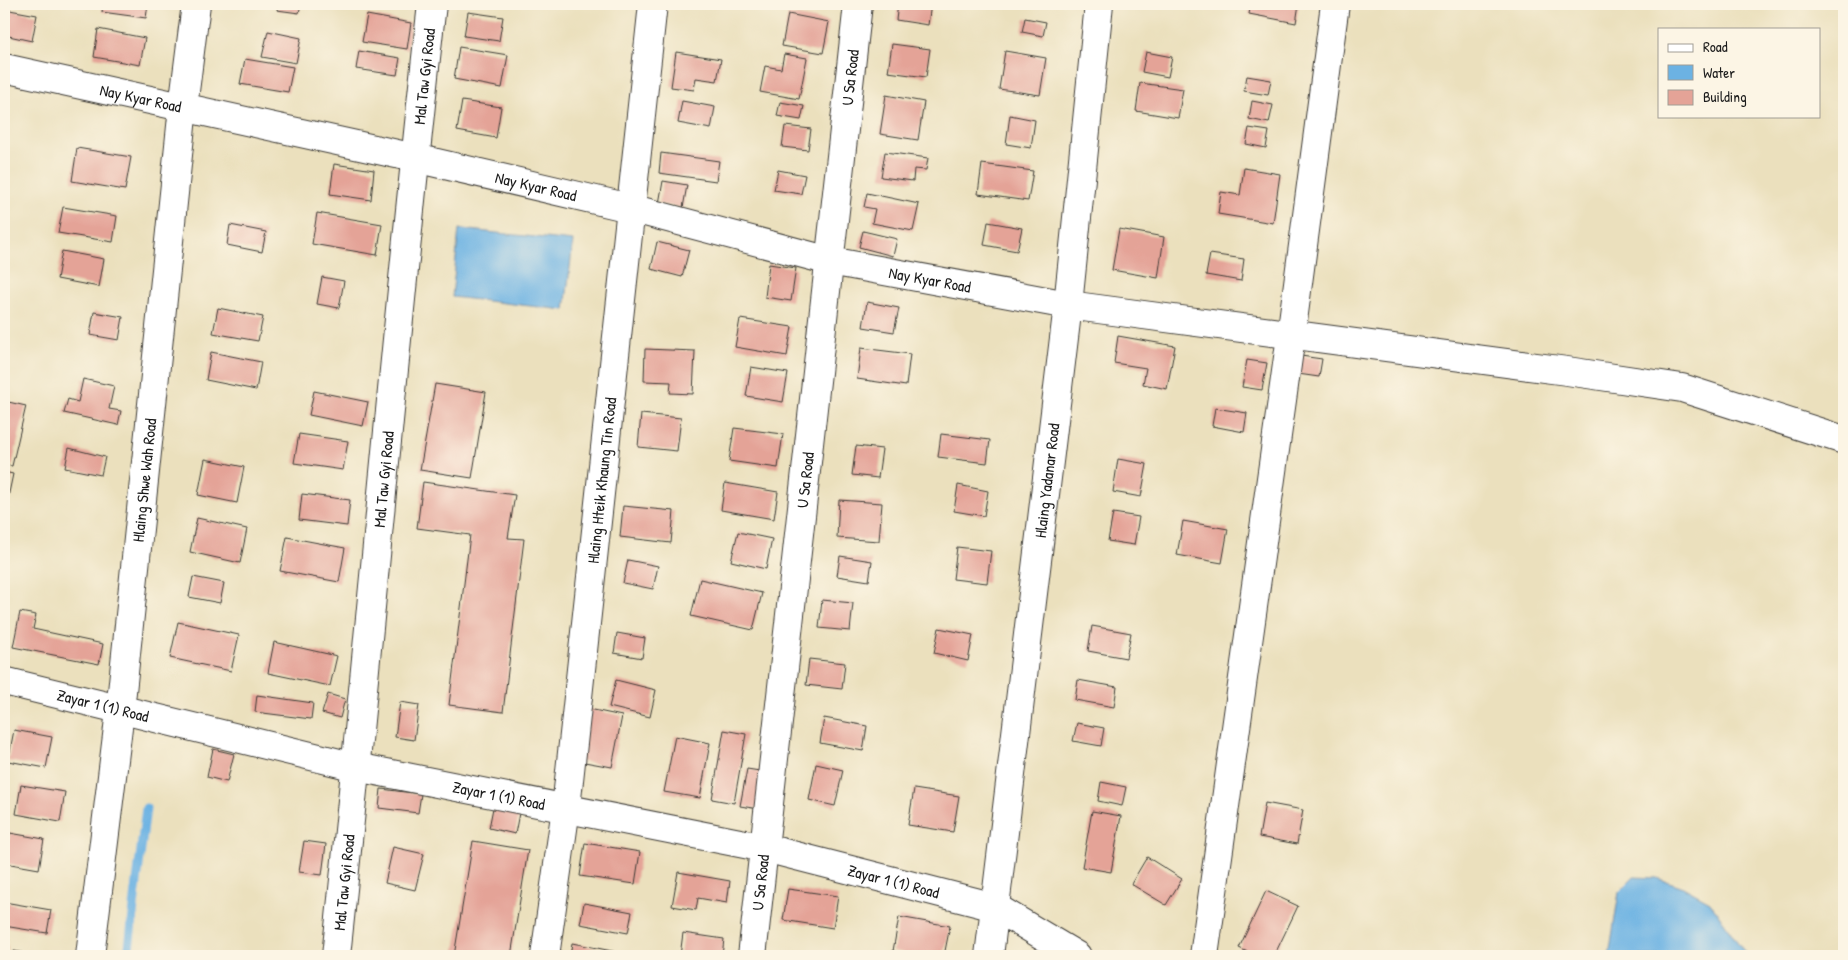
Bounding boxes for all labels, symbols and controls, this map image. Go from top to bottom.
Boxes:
street label: Mal Taw Gyi Road [408,27,440,126]
legend [1658,28,1820,118]
text: Road [1703,36,1728,57]
street label: U Sa Road [836,48,864,107]
text: Water [1703,62,1735,83]
street label: Nay Kyar Road [98,78,184,118]
text: Building [1703,86,1747,107]
street label: Nay Kyar Road [493,166,579,206]
street label: Nay Kyar Road [887,261,973,298]
street label: Hlaing Hteik Khaung Tin Road [582,396,621,565]
street label: Hlaing Shwe Wah Road [127,417,161,543]
street label: Hlaing Yadanar Road [1029,422,1065,539]
street label: Mal Taw Gyi Road [368,430,399,529]
street label: U Sa Road [791,451,819,509]
street label: Zayar 1 (1) Road [55,683,151,727]
street label: Zayar 1 (1) Road [451,775,547,815]
street label: Mal Taw Gyi Road [328,833,360,932]
street label: U Sa Road [746,853,774,912]
street label: Zayar 1 (1) Road [845,859,942,903]

